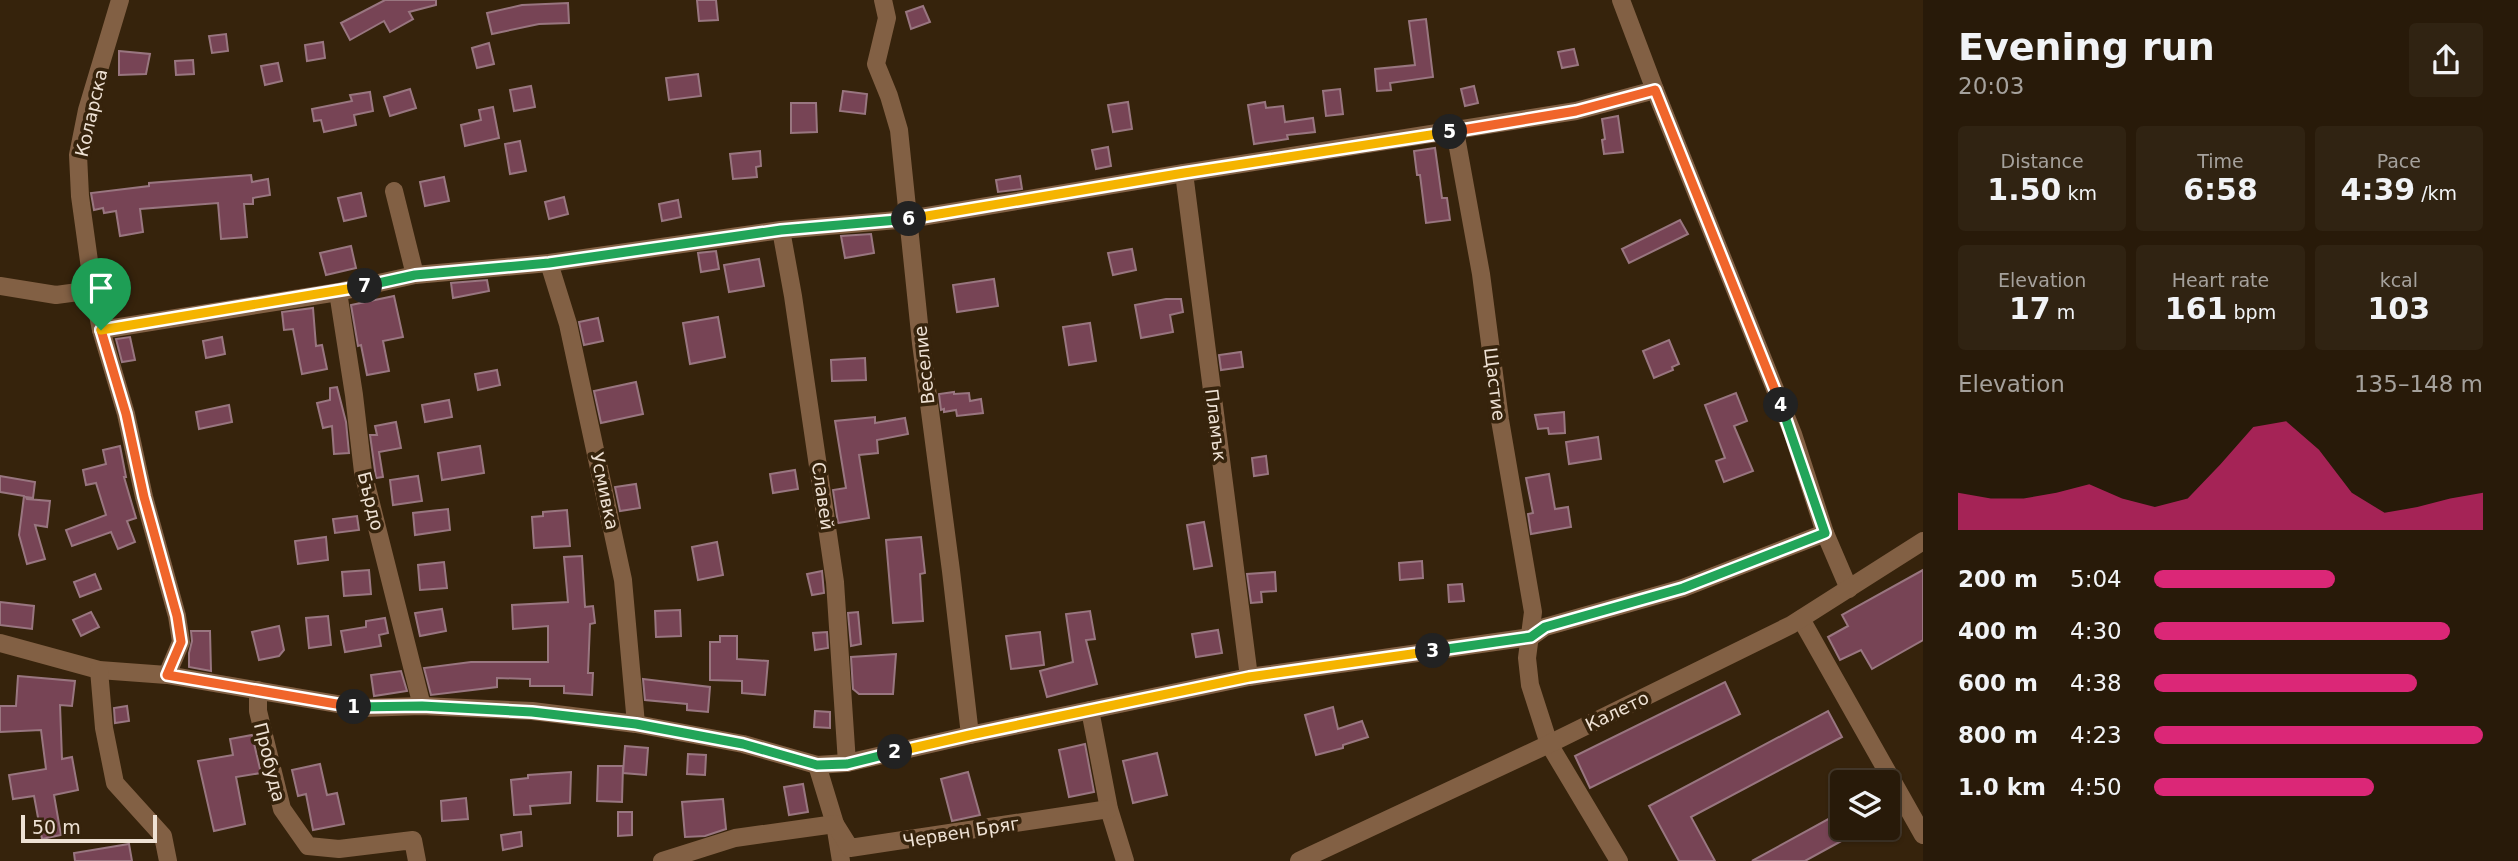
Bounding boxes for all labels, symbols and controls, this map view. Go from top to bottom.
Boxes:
button: share [2409,23,2483,97]
text: Evening run [1958,25,2215,69]
street label: Коларска [71,67,111,159]
text: 20:03 [1958,73,2024,99]
pin: 5 [1432,114,1468,150]
text: 5 [1443,120,1456,142]
text: Distance [2001,150,2084,172]
text: Time [2197,150,2244,172]
text: Pace [2377,150,2421,172]
text: 1.50 [1987,172,2061,207]
text: 6:58 [2183,172,2258,207]
text: 4:39 [2341,172,2415,207]
text: km [2061,182,2097,204]
text: /km [2415,182,2457,204]
pin: 6 [892,202,926,236]
text: 6 [902,207,915,229]
pin [71,258,131,330]
pin: 7 [348,268,382,304]
icon: arrive [82,269,120,307]
text: Elevation [1998,269,2086,291]
text: Heart rate [2172,269,2269,291]
text: kcal [2380,269,2418,291]
text: 7 [358,274,371,296]
text: 17 [2009,291,2051,326]
text: 161 [2165,291,2227,326]
text: 103 [2368,291,2430,326]
text: m [2051,301,2075,323]
text: bpm [2227,301,2276,323]
street label: Веселие [909,325,939,405]
street label: Щастие [1480,346,1510,422]
text: Elevation [1958,371,2065,397]
text: 135–148 m [2354,371,2483,397]
street label: Пламък [1201,387,1231,463]
pin: 4 [1764,388,1798,422]
text: 4 [1774,393,1787,415]
street label: Усмивка [587,450,623,532]
street label: Славей [808,461,838,531]
street label: Бърдо [354,469,388,533]
text: 200 m [1958,566,2038,592]
text: 5:04 [2070,566,2122,592]
text: 400 m [1958,618,2038,644]
text: 4:30 [2070,618,2122,644]
pin: 3 [1416,634,1450,668]
text: 3 [1426,639,1439,661]
text: 600 m [1958,670,2038,696]
text: 4:38 [2070,670,2122,696]
street label: Калето [1582,687,1652,735]
pin: 1 [336,690,372,724]
text: 1 [347,695,360,717]
street label: Пробуда [250,720,290,804]
text: 800 m [1958,722,2038,748]
text: 4:23 [2070,722,2122,748]
pin: 2 [878,734,912,770]
text: 2 [888,740,901,762]
map controls [1830,770,1900,840]
button: layers [1830,770,1900,840]
text: 1.0 km [1958,774,2046,800]
text: 4:50 [2070,774,2122,800]
scale bar [21,812,158,844]
street label: Червен Бряг [901,812,1021,852]
text: 50 m [32,816,81,838]

